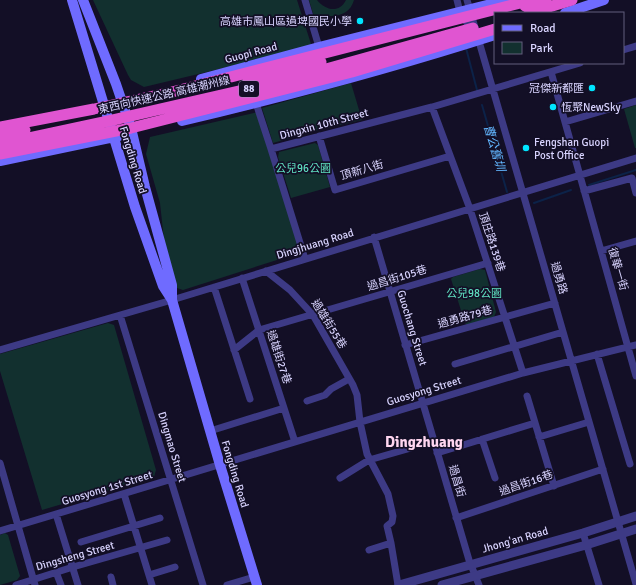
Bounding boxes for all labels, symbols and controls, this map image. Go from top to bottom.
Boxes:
legend [494,12,624,64]
place label: 高雄市鳳山區過埤國民小學 [220,15,352,28]
marker: 高雄市鳳山區過埤國民小學 [355,16,365,26]
text: Road [530,21,556,36]
street label: Guopi Road [223,40,279,66]
text: Park [530,41,553,56]
street label: 東西向快速公路 高雄潮州線 [97,74,231,116]
road number: 88 [239,81,259,97]
place label: 冠傑新都匯 [529,82,584,95]
marker: 冠傑新都匯 [587,83,597,93]
place label: 恆聚NewSky [561,101,621,114]
marker: 恆聚NewSky [548,102,558,112]
street label: Dingxin 10th Street [278,106,370,142]
water label: 曹公舊圳 [480,123,508,175]
street label: Fongding Road [117,125,149,195]
place label: Fengshan Guopi Post Office [534,136,609,162]
marker: Fengshan Guopi Post Office [521,143,531,153]
street label: 頂新八街 [339,158,385,182]
park label: 公兒96公園 [275,162,331,175]
street label: 頂庄路139巷 [476,211,508,273]
street label: Dingjhuang Road [275,226,355,262]
street label: 復華一街 [606,246,630,292]
street label: 過勇路 [548,260,570,296]
street label: 過昌街105巷 [366,263,428,293]
park label: 公兒98公園 [446,287,502,300]
street label: Guochang Street [394,289,430,368]
street label: 過雄街55巷 [309,297,349,351]
street label: 過勇路79巷 [436,303,494,331]
street label: 過雄街27巷 [264,328,294,386]
street label: Guosyong Street [385,373,463,409]
street label: Dingmao Street [155,410,189,484]
district label: Dingzhuang [385,433,463,451]
street label: Fongding Road [219,439,251,509]
street label: 過昌街 [446,463,468,499]
street label: Guosyong 1st Street [60,468,154,508]
street label: 過昌街16巷 [497,468,555,498]
street label: Jhong'an Road [480,524,550,556]
street label: Dingsheng Street [34,539,116,573]

